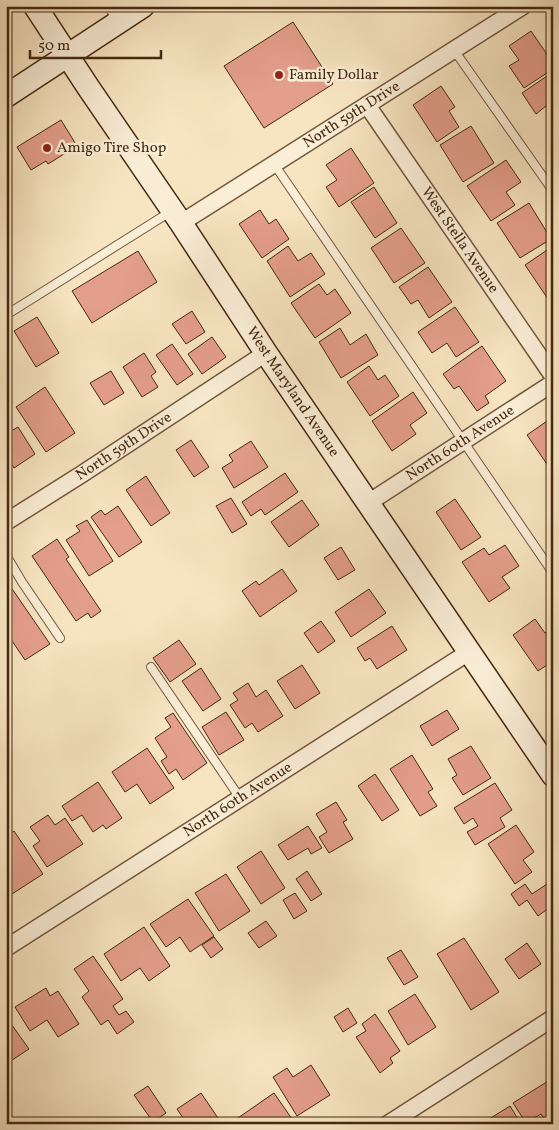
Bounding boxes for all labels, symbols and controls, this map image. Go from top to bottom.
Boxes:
scale bar [30,28,161,60]
text: 50 m [38,36,70,57]
place label: Family Dollar [289,65,379,86]
marker: Family Dollar [273,69,285,81]
street label: North 59th Drive [299,76,404,153]
place label: Amigo Tire Shop [57,138,166,159]
marker: Amigo Tire Shop [41,142,53,154]
street label: West Stella Avenue [416,183,504,298]
street label: West Maryland Avenue [241,323,344,461]
street label: North 60th Avenue [402,400,519,486]
street label: North 59th Drive [72,407,176,486]
street label: North 60th Avenue [179,757,296,843]

